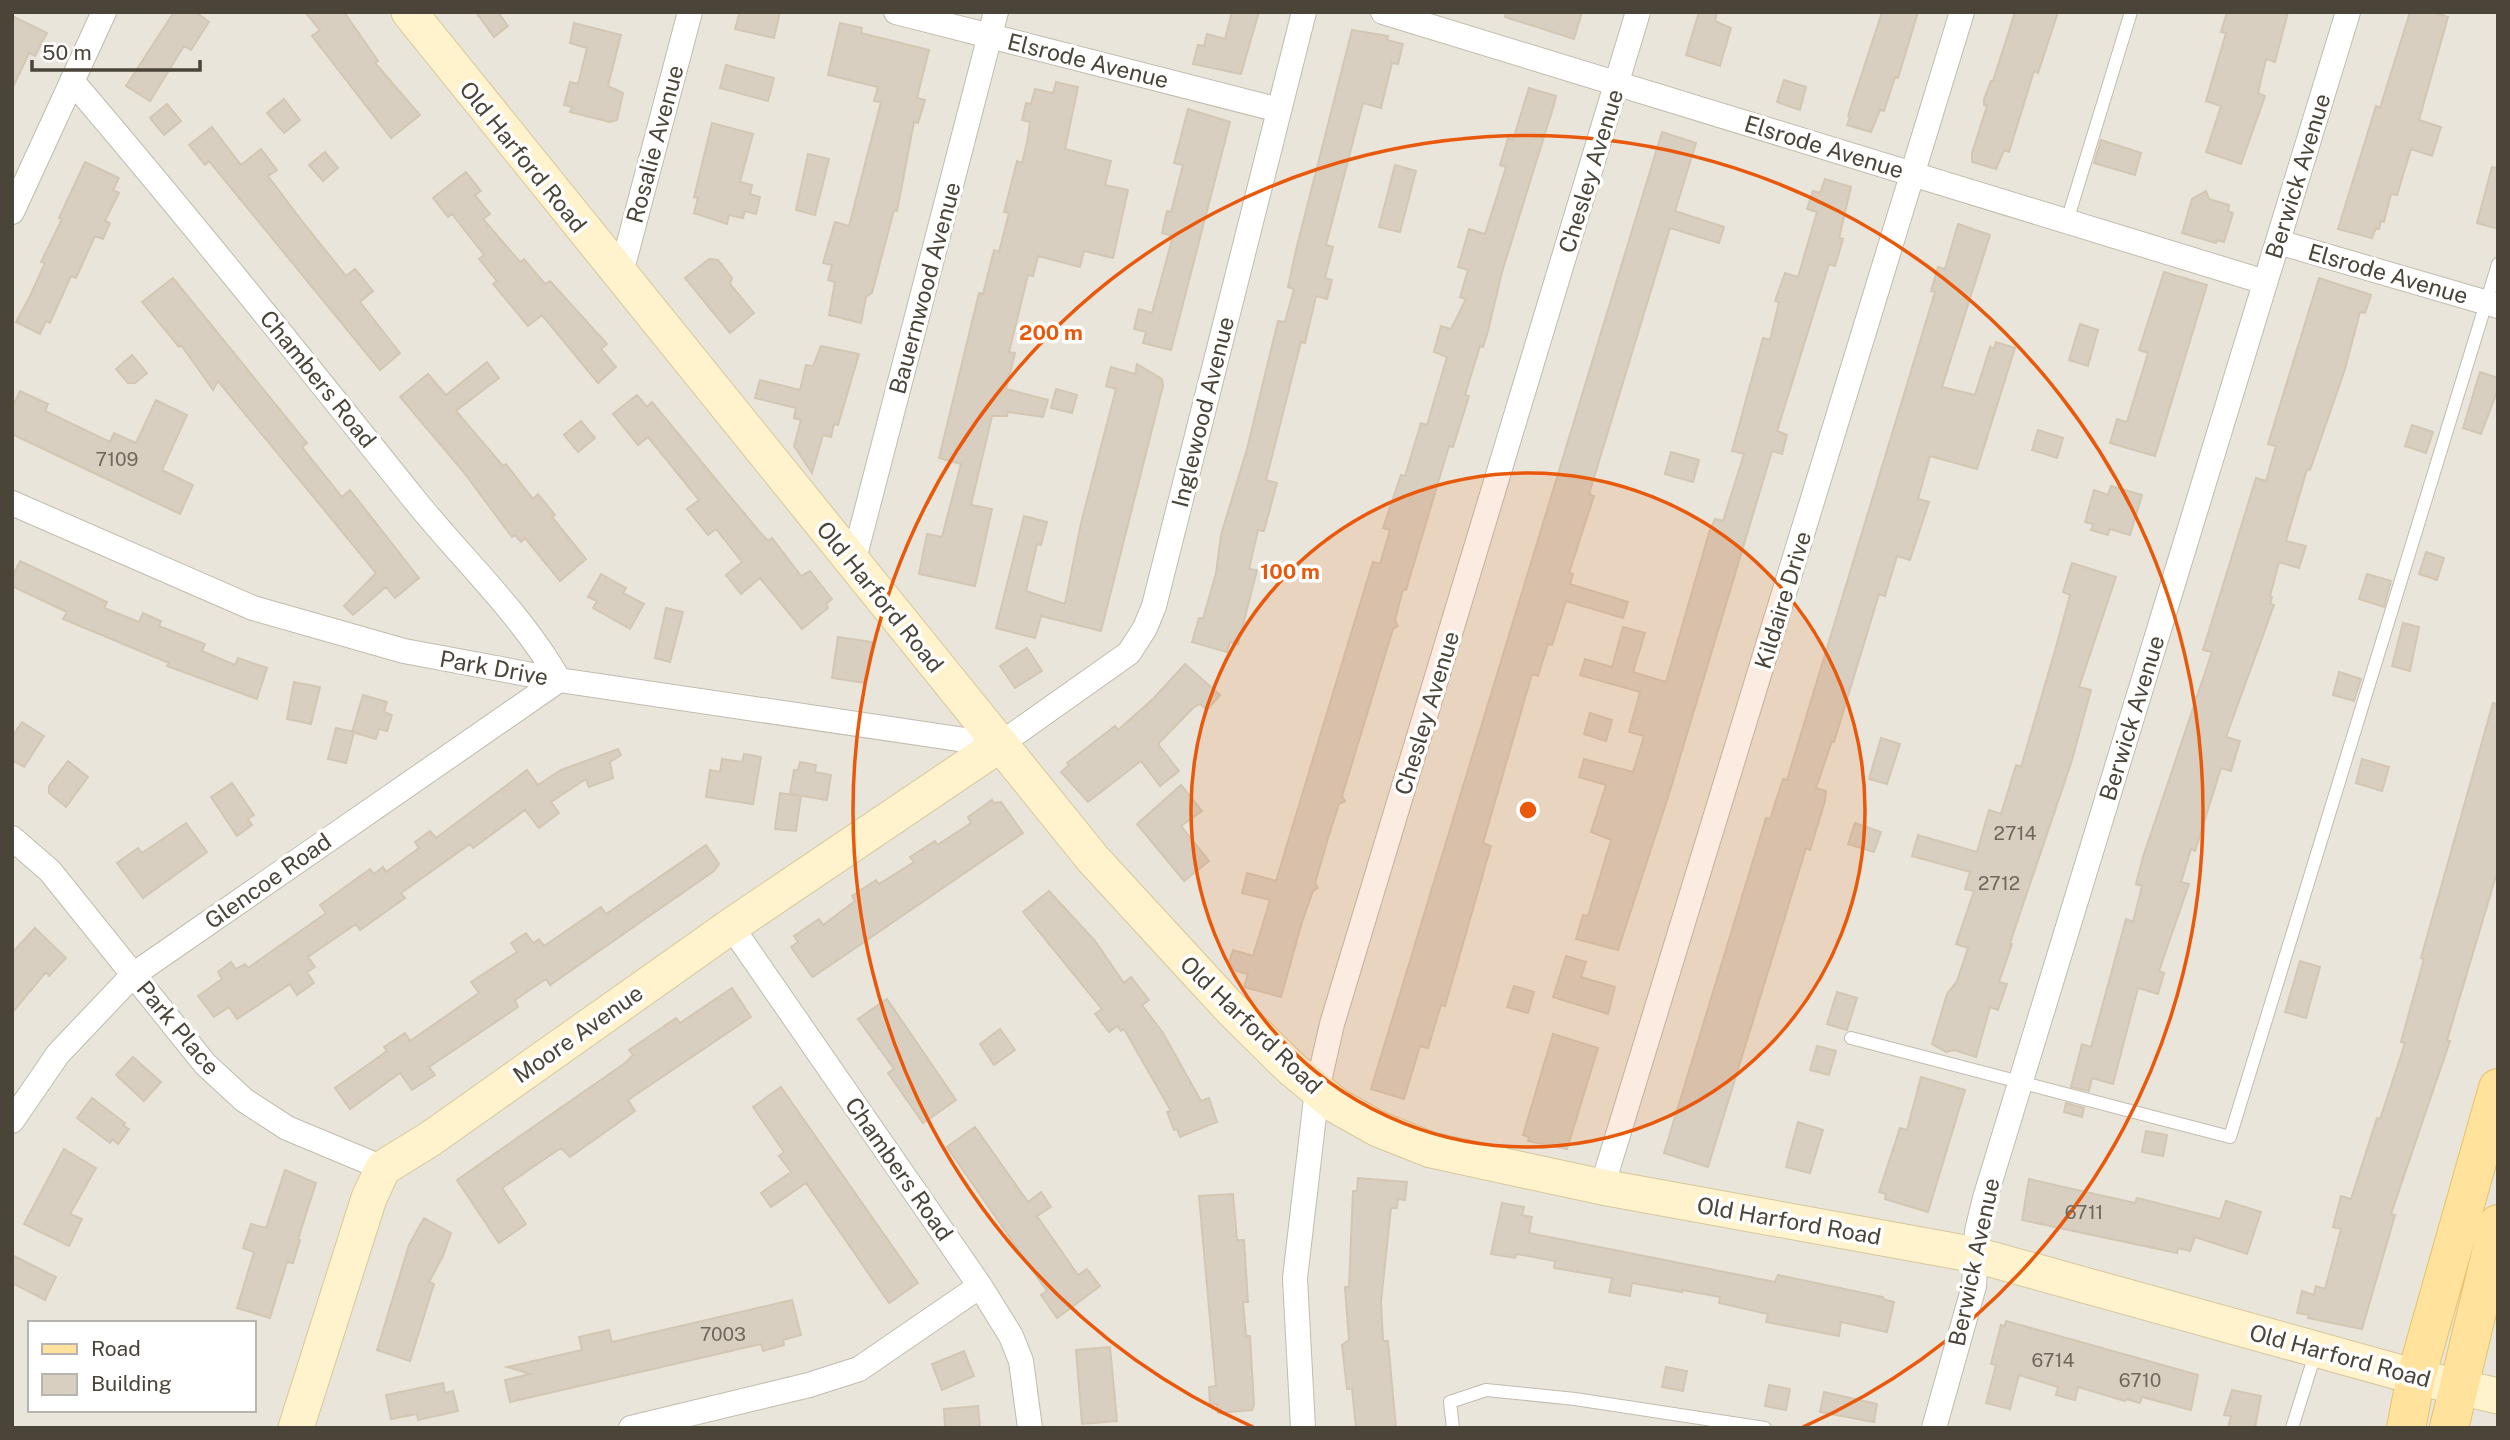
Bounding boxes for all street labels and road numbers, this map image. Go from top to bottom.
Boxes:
street label: Elsrode Avenue [1005,27,1172,94]
street label: Rosalie Avenue [620,62,689,226]
street label: Old Harford Road [454,76,593,238]
street label: Chesley Avenue [1553,86,1628,256]
street label: Berwick Avenue [2260,90,2335,262]
street label: Elsrode Avenue [1741,109,1907,184]
street label: Bauernwood Avenue [883,179,966,397]
street label: Elsrode Avenue [2305,238,2471,309]
street label: Chambers Road [255,305,382,453]
street label: Inglewood Avenue [1166,314,1239,510]
street label: Old Harford Road [811,516,950,678]
street label: Kildaire Drive [1749,528,1816,672]
street label: Chesley Avenue [1389,628,1464,798]
street label: Berwick Avenue [2094,632,2169,804]
street label: Park Drive [438,645,550,690]
street label: Glencoe Road [199,827,336,934]
street label: Old Harford Road [1175,950,1328,1099]
street label: Park Place [131,975,225,1080]
street label: Moore Avenue [508,979,648,1088]
street label: Chambers Road [840,1092,959,1246]
street label: Berwick Avenue [1942,1175,2005,1348]
street label: Old Harford Road [1695,1191,1883,1250]
street label: Old Harford Road [2247,1318,2434,1393]

